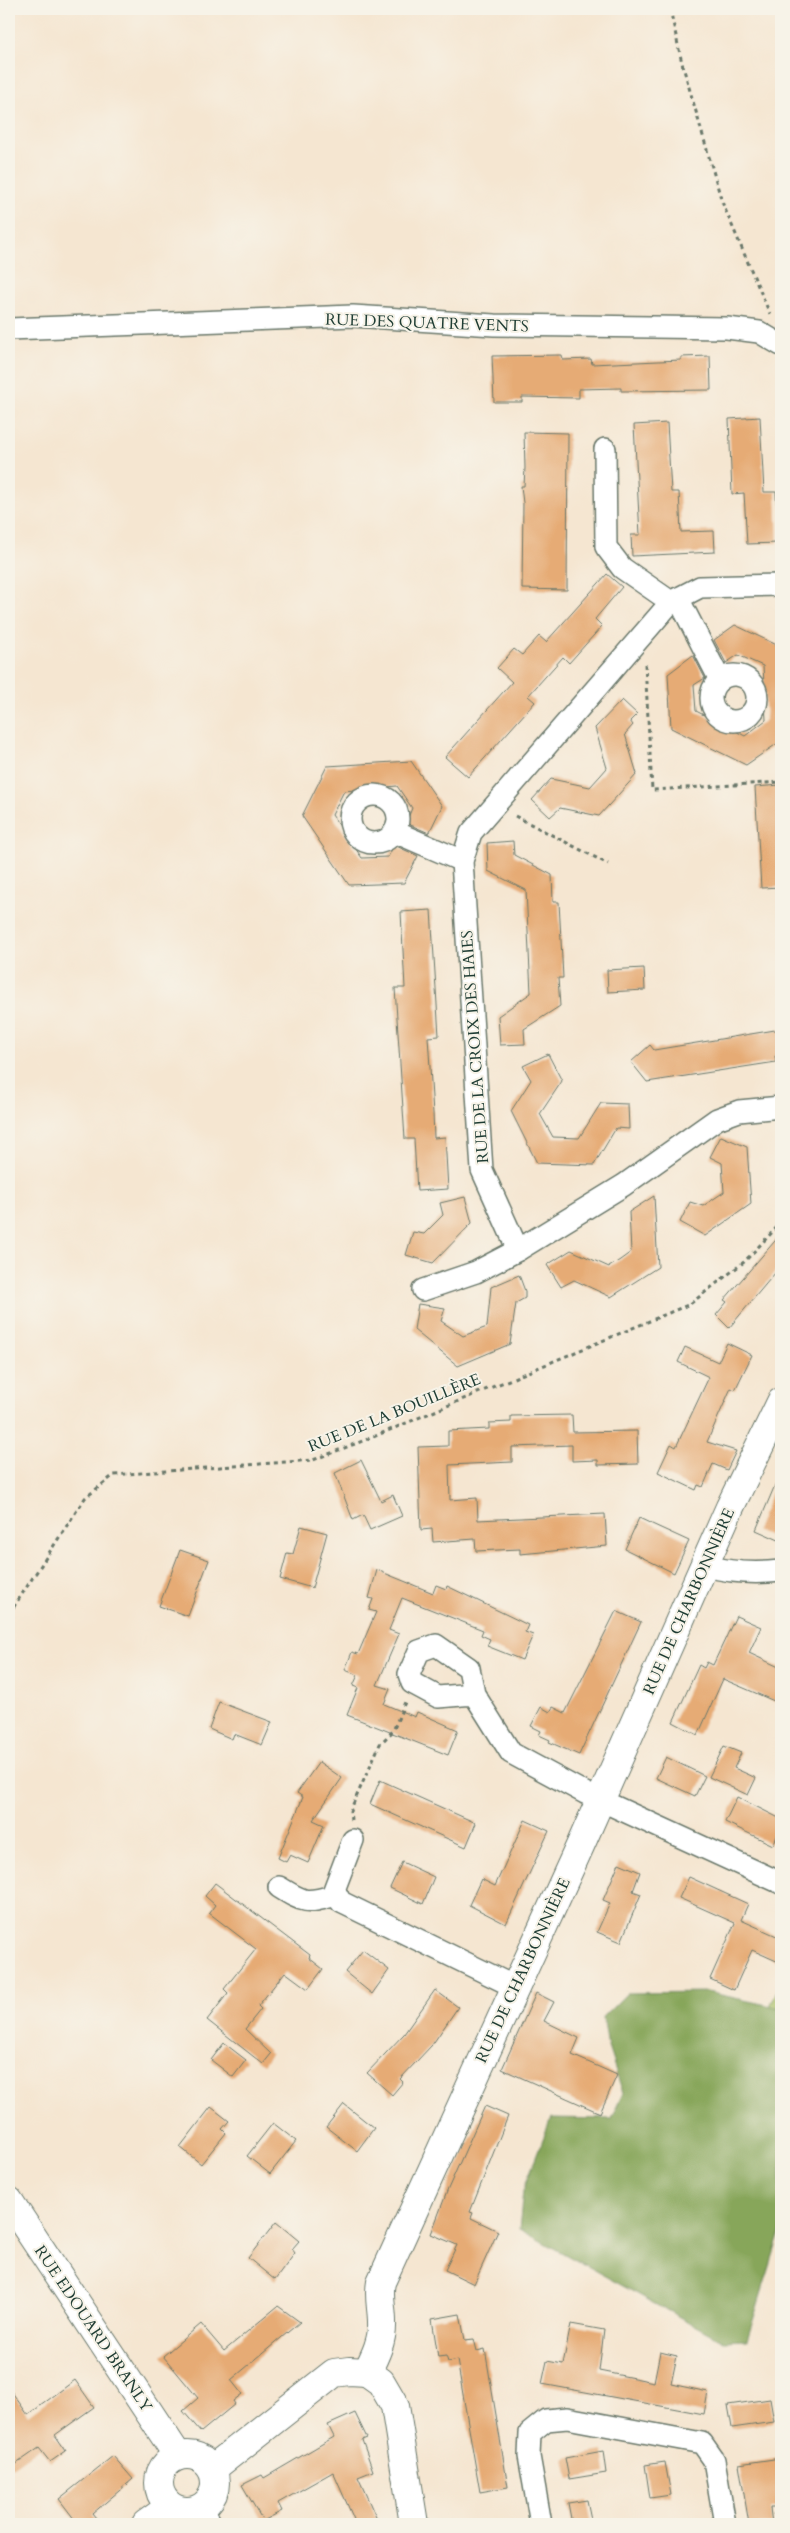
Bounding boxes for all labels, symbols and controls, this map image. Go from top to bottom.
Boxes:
street label: RUE DES QUATRE VENTS [325,308,529,338]
street label: RUE DE LA CROIX DES HAIES [456,930,494,1164]
street label: RUE DE LA BOUILLÈRE [305,1368,484,1458]
street label: RUE DE CHARBONNIÈRE [638,1505,740,1698]
street label: RUE DE CHARBONNIÈRE [470,1874,576,2067]
street label: RUE EDOUARD BRANLY [29,2241,157,2416]

